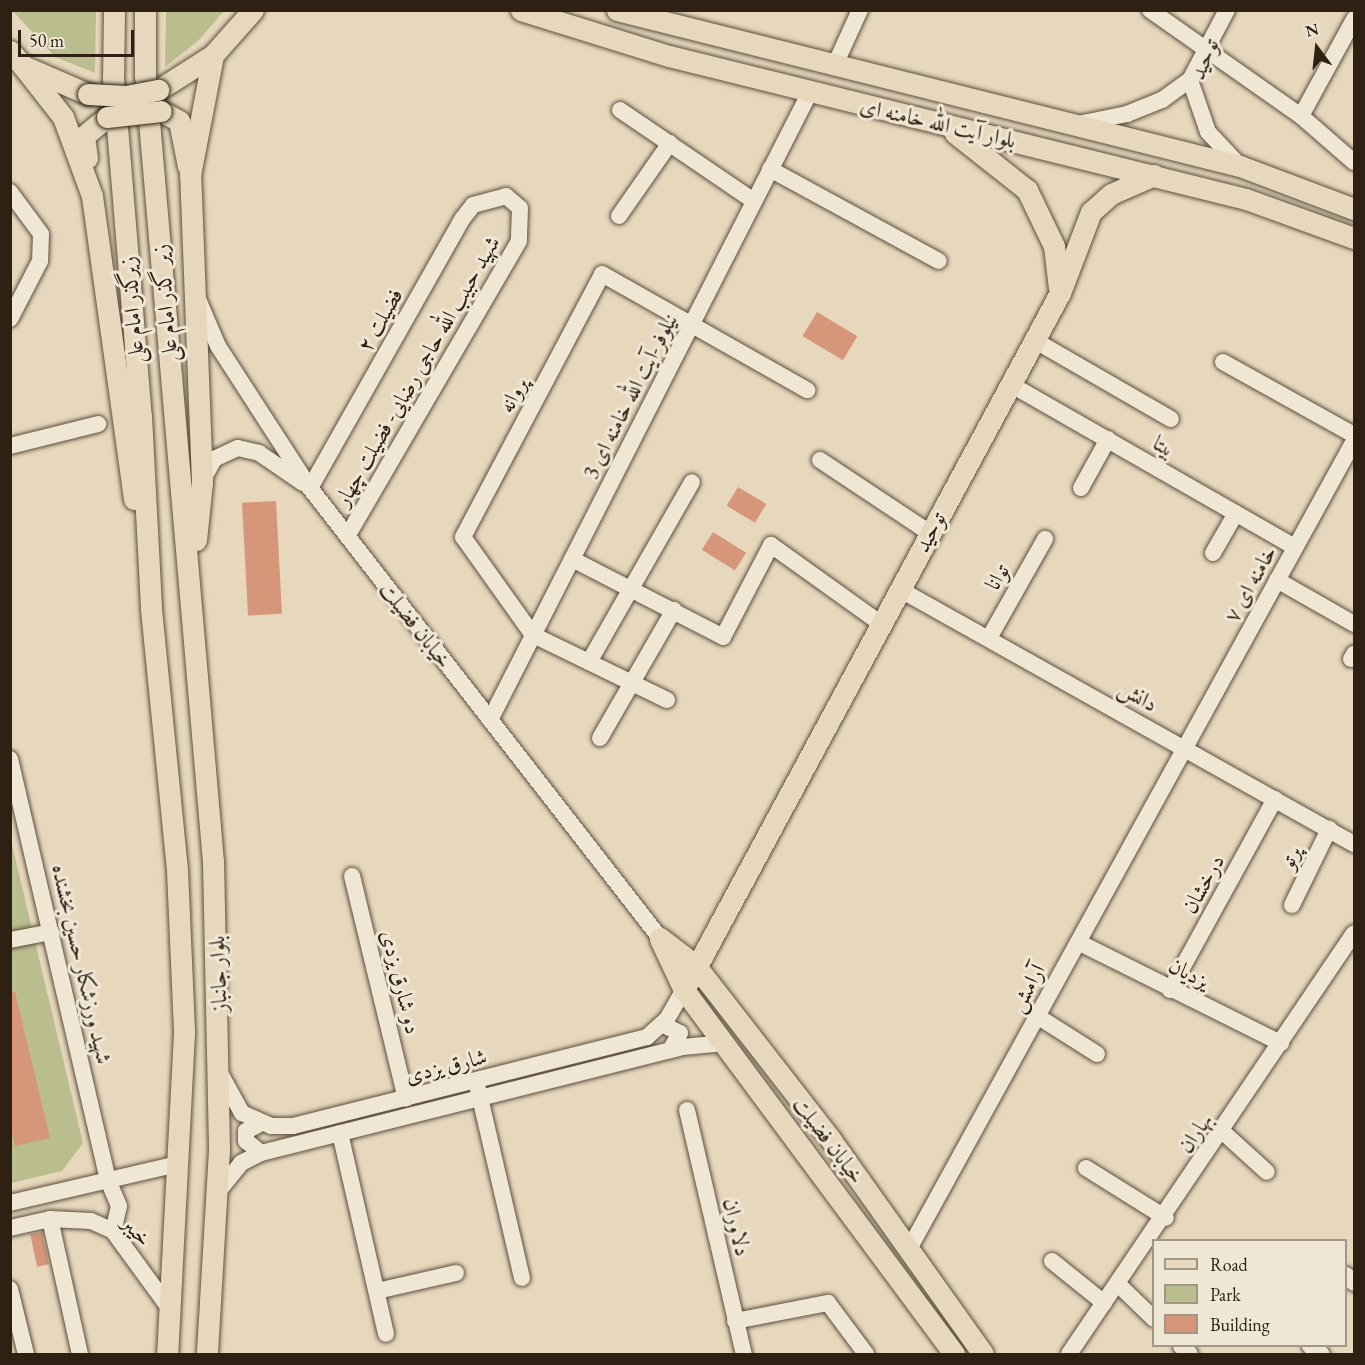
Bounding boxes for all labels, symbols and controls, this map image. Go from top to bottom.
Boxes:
scale bar [21,18,136,56]
north arrow [1287,18,1347,78]
text: N [1303,18,1321,42]
text: 50 m [29,29,64,52]
street label: توحید [1184,35,1224,83]
street label: بلوار آیت الله خامنه ای [857,92,1019,154]
street label: شهید حبیب الله حاجی رضایی- فضیلت چهار [329,231,505,511]
street label: زیر گذر امام علی [147,243,183,363]
street label: زیرگذر امام علی [114,255,150,365]
street label: فضیلت ۲ [351,284,409,356]
street label: نیلوفر-آیت الله خامنه ای 3 [577,309,683,483]
street label: پروانه [493,373,533,417]
street label: بیتا [1148,429,1180,463]
street label: توحید [909,507,951,557]
street label: خامنه ای ۷ [1218,541,1282,627]
street label: توانا [979,559,1015,595]
street label: خیابان فضیلت [374,576,458,674]
street label: دانش [1114,675,1162,717]
street label: پرتو [1273,841,1307,873]
street label: درخشان [1176,850,1230,918]
street label: شهید ورزشکار حسین بخشنده [46,862,118,1066]
street label: دو شارق یزدی [375,927,427,1037]
street label: بلوار جانباز [203,935,233,1013]
street label: یزدیان [1164,952,1214,994]
street label: آرامش [1003,959,1051,1017]
street label: شارق یزدی [403,1043,489,1089]
street label: خیابان فضیلت [788,1091,870,1189]
street label: بهاران [1172,1108,1218,1158]
street label: دلاوران [718,1195,756,1259]
street label: خیبر [117,1210,157,1252]
legend [1152,1239,1347,1347]
text: Road [1210,1253,1248,1276]
text: Park [1210,1283,1241,1306]
text: Building [1210,1313,1270,1336]

